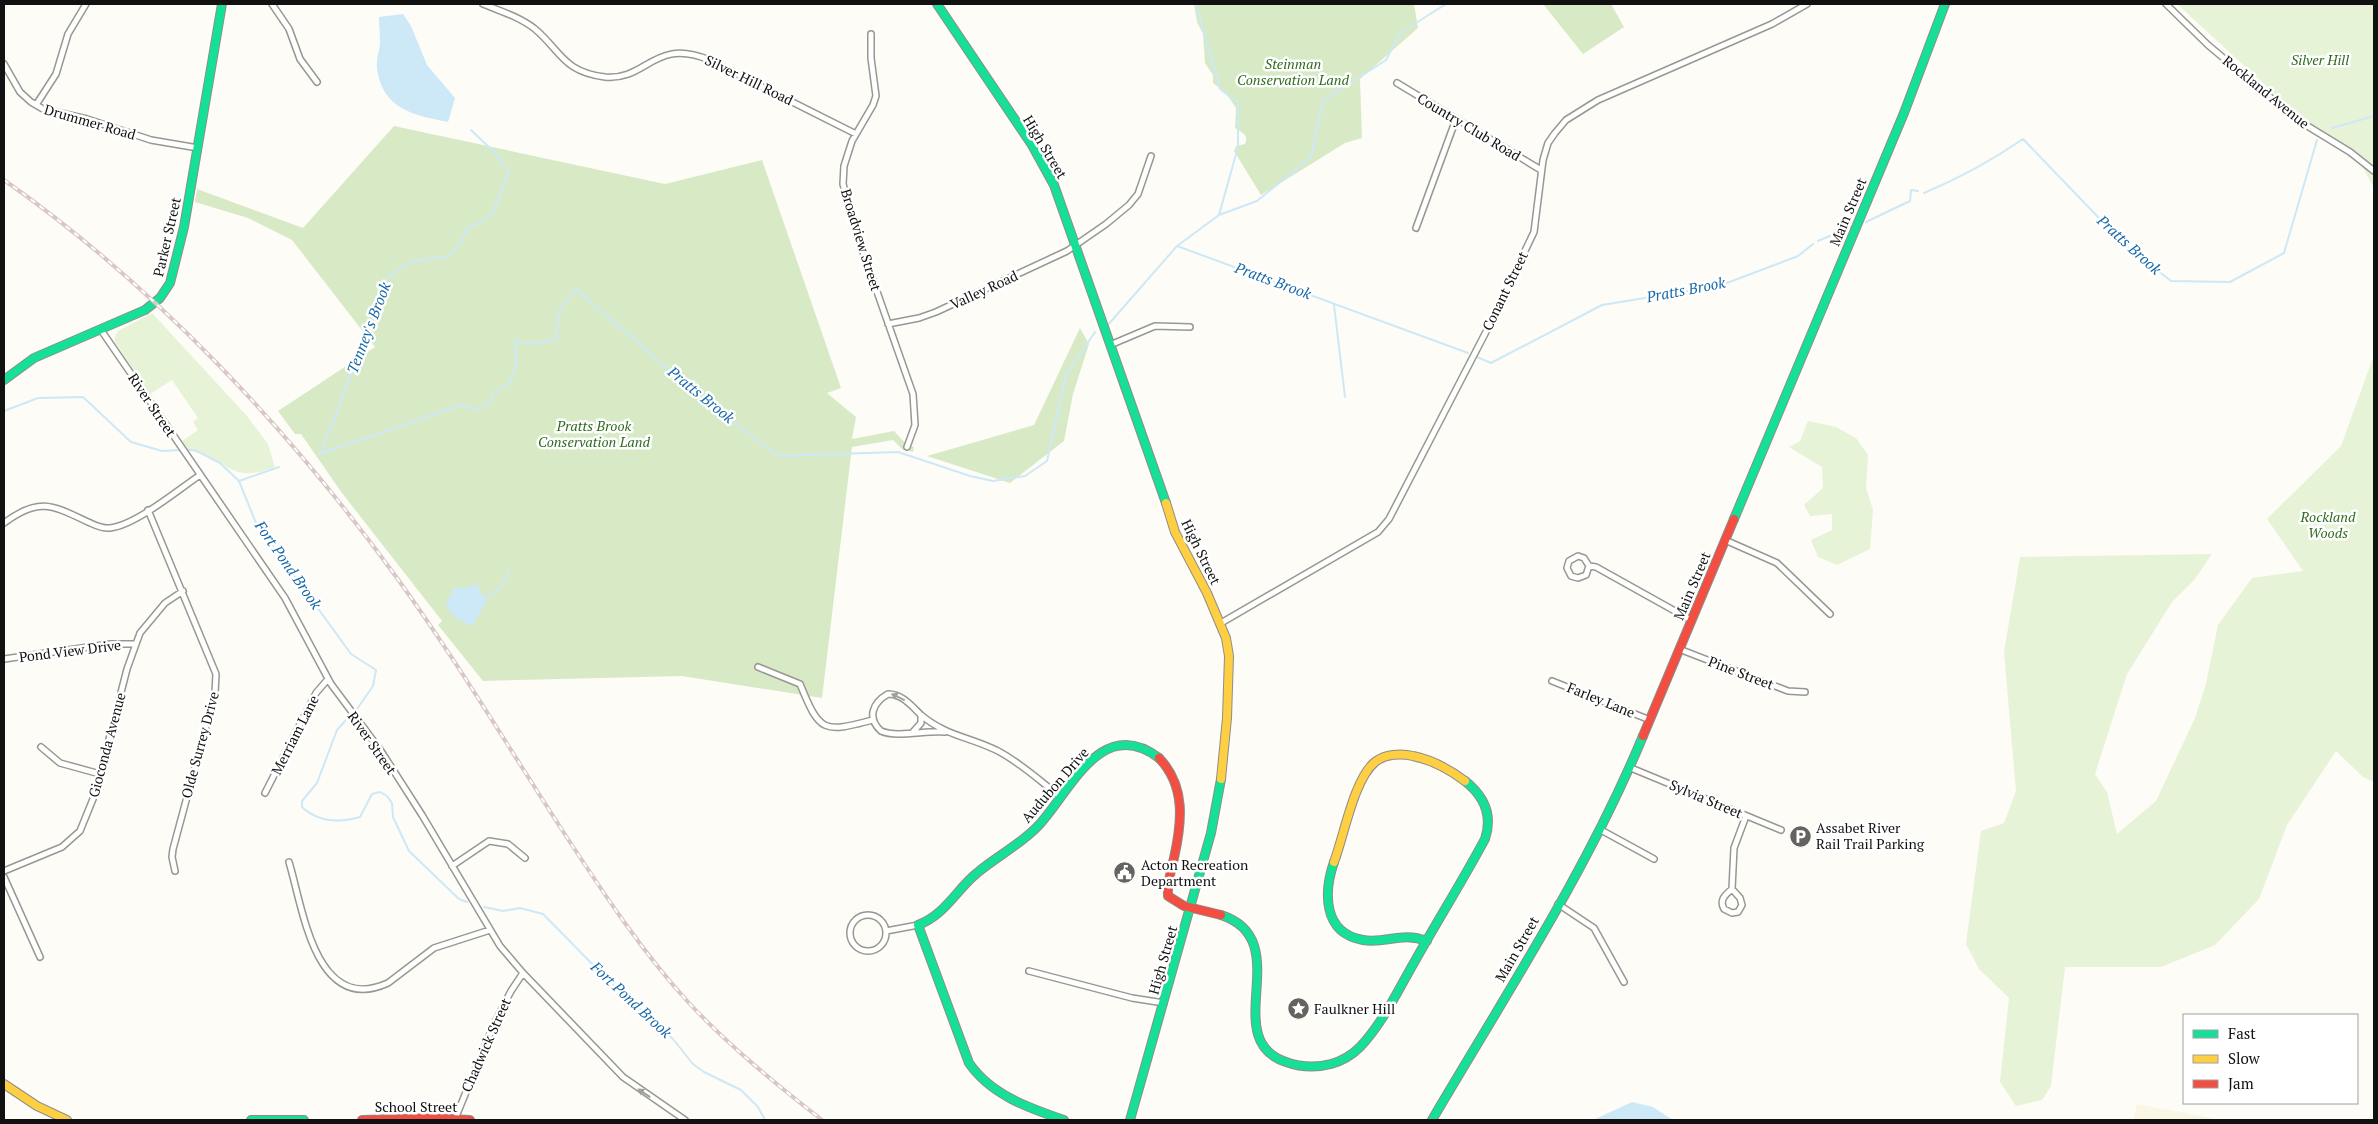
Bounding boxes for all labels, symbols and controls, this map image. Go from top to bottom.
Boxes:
street label: Silver Hill Road [702,50,797,109]
park label: Silver Hill [2291,50,2349,69]
street label: Rockland Avenue [2219,51,2314,133]
park label: Steinman Conservation Land [1237,54,1349,89]
street label: Country Club Road [1414,88,1525,165]
street label: Drummer Road [42,99,138,144]
street label: High Street [1019,112,1072,183]
street label: Main Street [1825,174,1871,249]
street label: Broadview Street [837,186,886,294]
street label: Parker Street [148,195,185,278]
water label: Pratts Brook [2093,209,2167,279]
street label: Conant Street [1477,247,1532,334]
water label: Pratts Brook [1231,257,1315,303]
street label: Valley Road [947,266,1021,313]
water label: Pratts Brook [1644,271,1728,307]
water label: Tenney's Brook [341,278,395,376]
water label: Pratts Brook [663,361,740,428]
street label: River Street [124,369,181,441]
park label: Pratts Brook Conservation Land [538,416,650,451]
park label: Rockland Woods [2299,507,2356,542]
water label: Fort Pond Brook [250,515,327,613]
street label: High Street [1177,516,1226,588]
street label: Main Street [1669,548,1715,623]
street label: Pond View Drive [18,635,122,666]
street label: Pine Street [1706,651,1777,694]
street label: Farley Lane [1564,677,1638,722]
street label: Olde Surrey Drive [176,689,223,800]
street label: Gioconda Avenue [83,690,130,799]
street label: Merriam Lane [266,692,323,778]
one-way arrow [891,693,906,702]
street label: River Street [344,707,402,779]
street label: Audubon Drive [1017,743,1093,826]
street label: Sylvia Street [1667,775,1747,823]
place label: Assabet River Rail Trail Parking [1816,818,1925,853]
parking icon: Assabet River Rail Trail Parking [1788,824,1812,848]
place label: Acton Recreation Department [1141,855,1249,890]
public building icon: Acton Recreation Department [1113,861,1137,885]
street label: Main Street [1490,912,1543,985]
street label: High Street [1144,922,1182,996]
water label: Fort Pond Brook [586,956,677,1042]
street label: Chadwick Street [456,994,515,1095]
place icon: Faulkner Hill [1286,997,1310,1021]
place label: Faulkner Hill [1314,999,1395,1018]
legend [2183,1014,2358,1104]
text: Fast [2228,1023,2256,1043]
text: Slow [2228,1048,2261,1068]
text: Jam [2228,1073,2254,1093]
one-way arrow [637,1088,651,1098]
street label: School Street [375,1097,458,1116]

